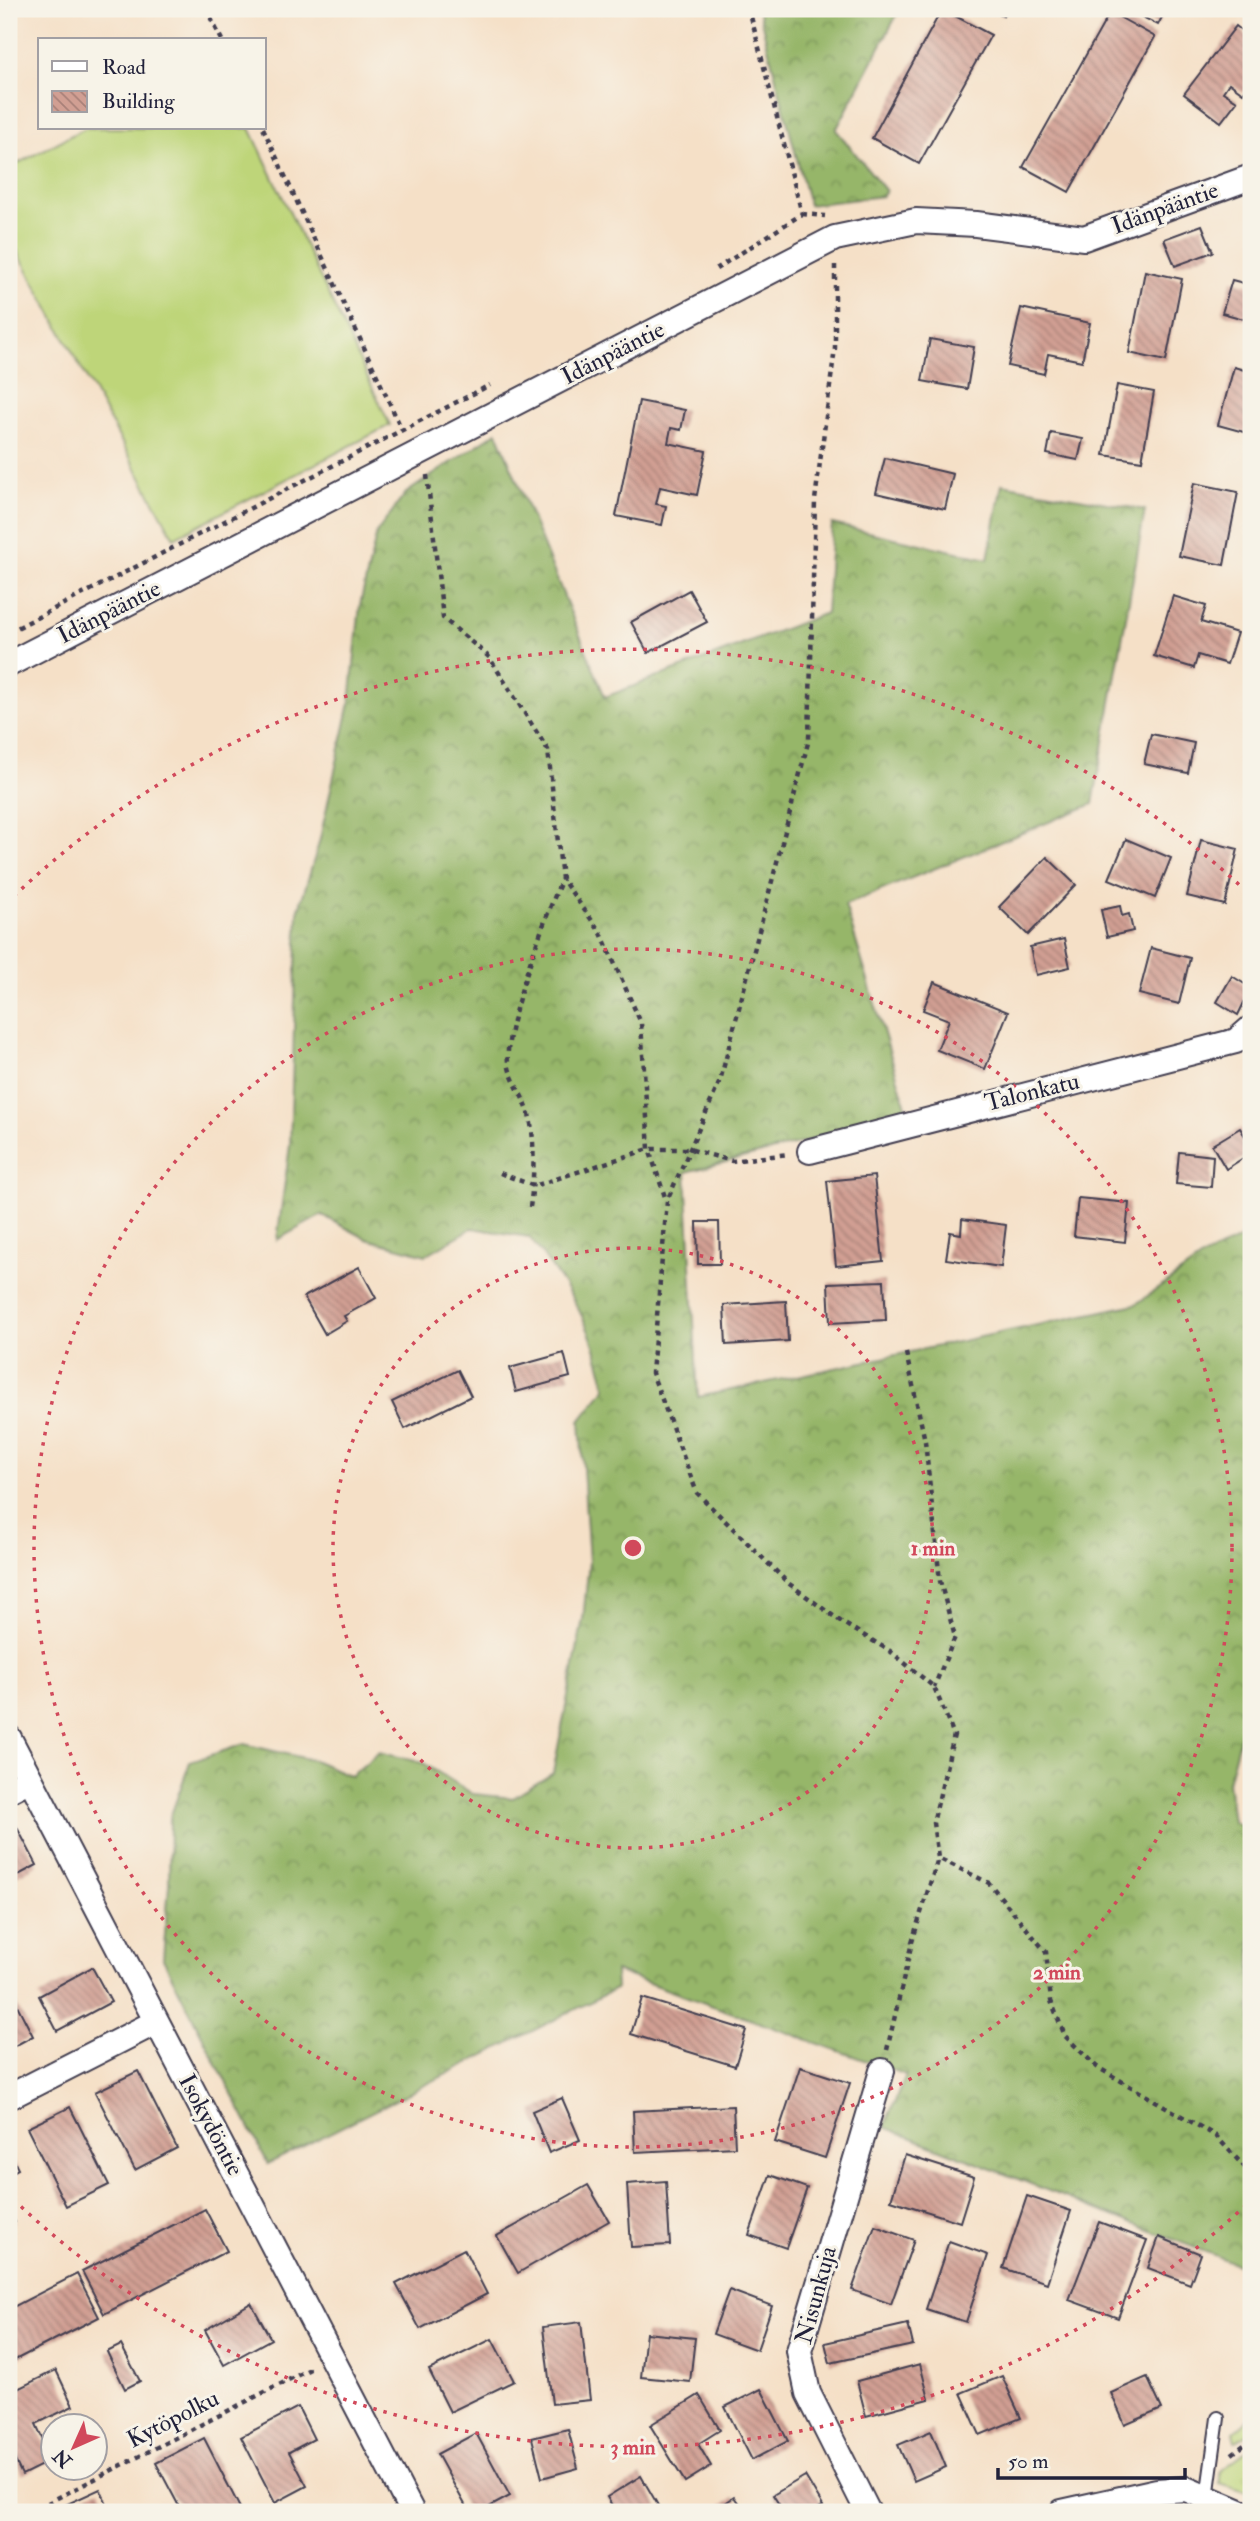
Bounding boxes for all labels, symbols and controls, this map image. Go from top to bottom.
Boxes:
legend [38,38,266,130]
text: Road [102,54,147,81]
text: Building [102,88,175,115]
street label: Idänpääntie [1107,174,1223,242]
street label: Idänpääntie [556,314,670,392]
street label: Idänpääntie [52,573,166,651]
street label: Talonkatu [982,1065,1082,1119]
text: 1 min [911,1535,955,1562]
centre of rings [621,1536,645,1560]
text: 2 min [1033,1959,1081,1986]
street label: Isokydöntie [171,2069,251,2181]
street label: Nisunkuja [788,2242,844,2347]
street label: Kytöpolku [122,2383,224,2455]
north arrow [38,2412,108,2482]
text: 3 min [610,2434,656,2461]
scale bar [998,2437,1185,2481]
text: N [47,2443,78,2474]
text: 50 m [1008,2448,1049,2475]

